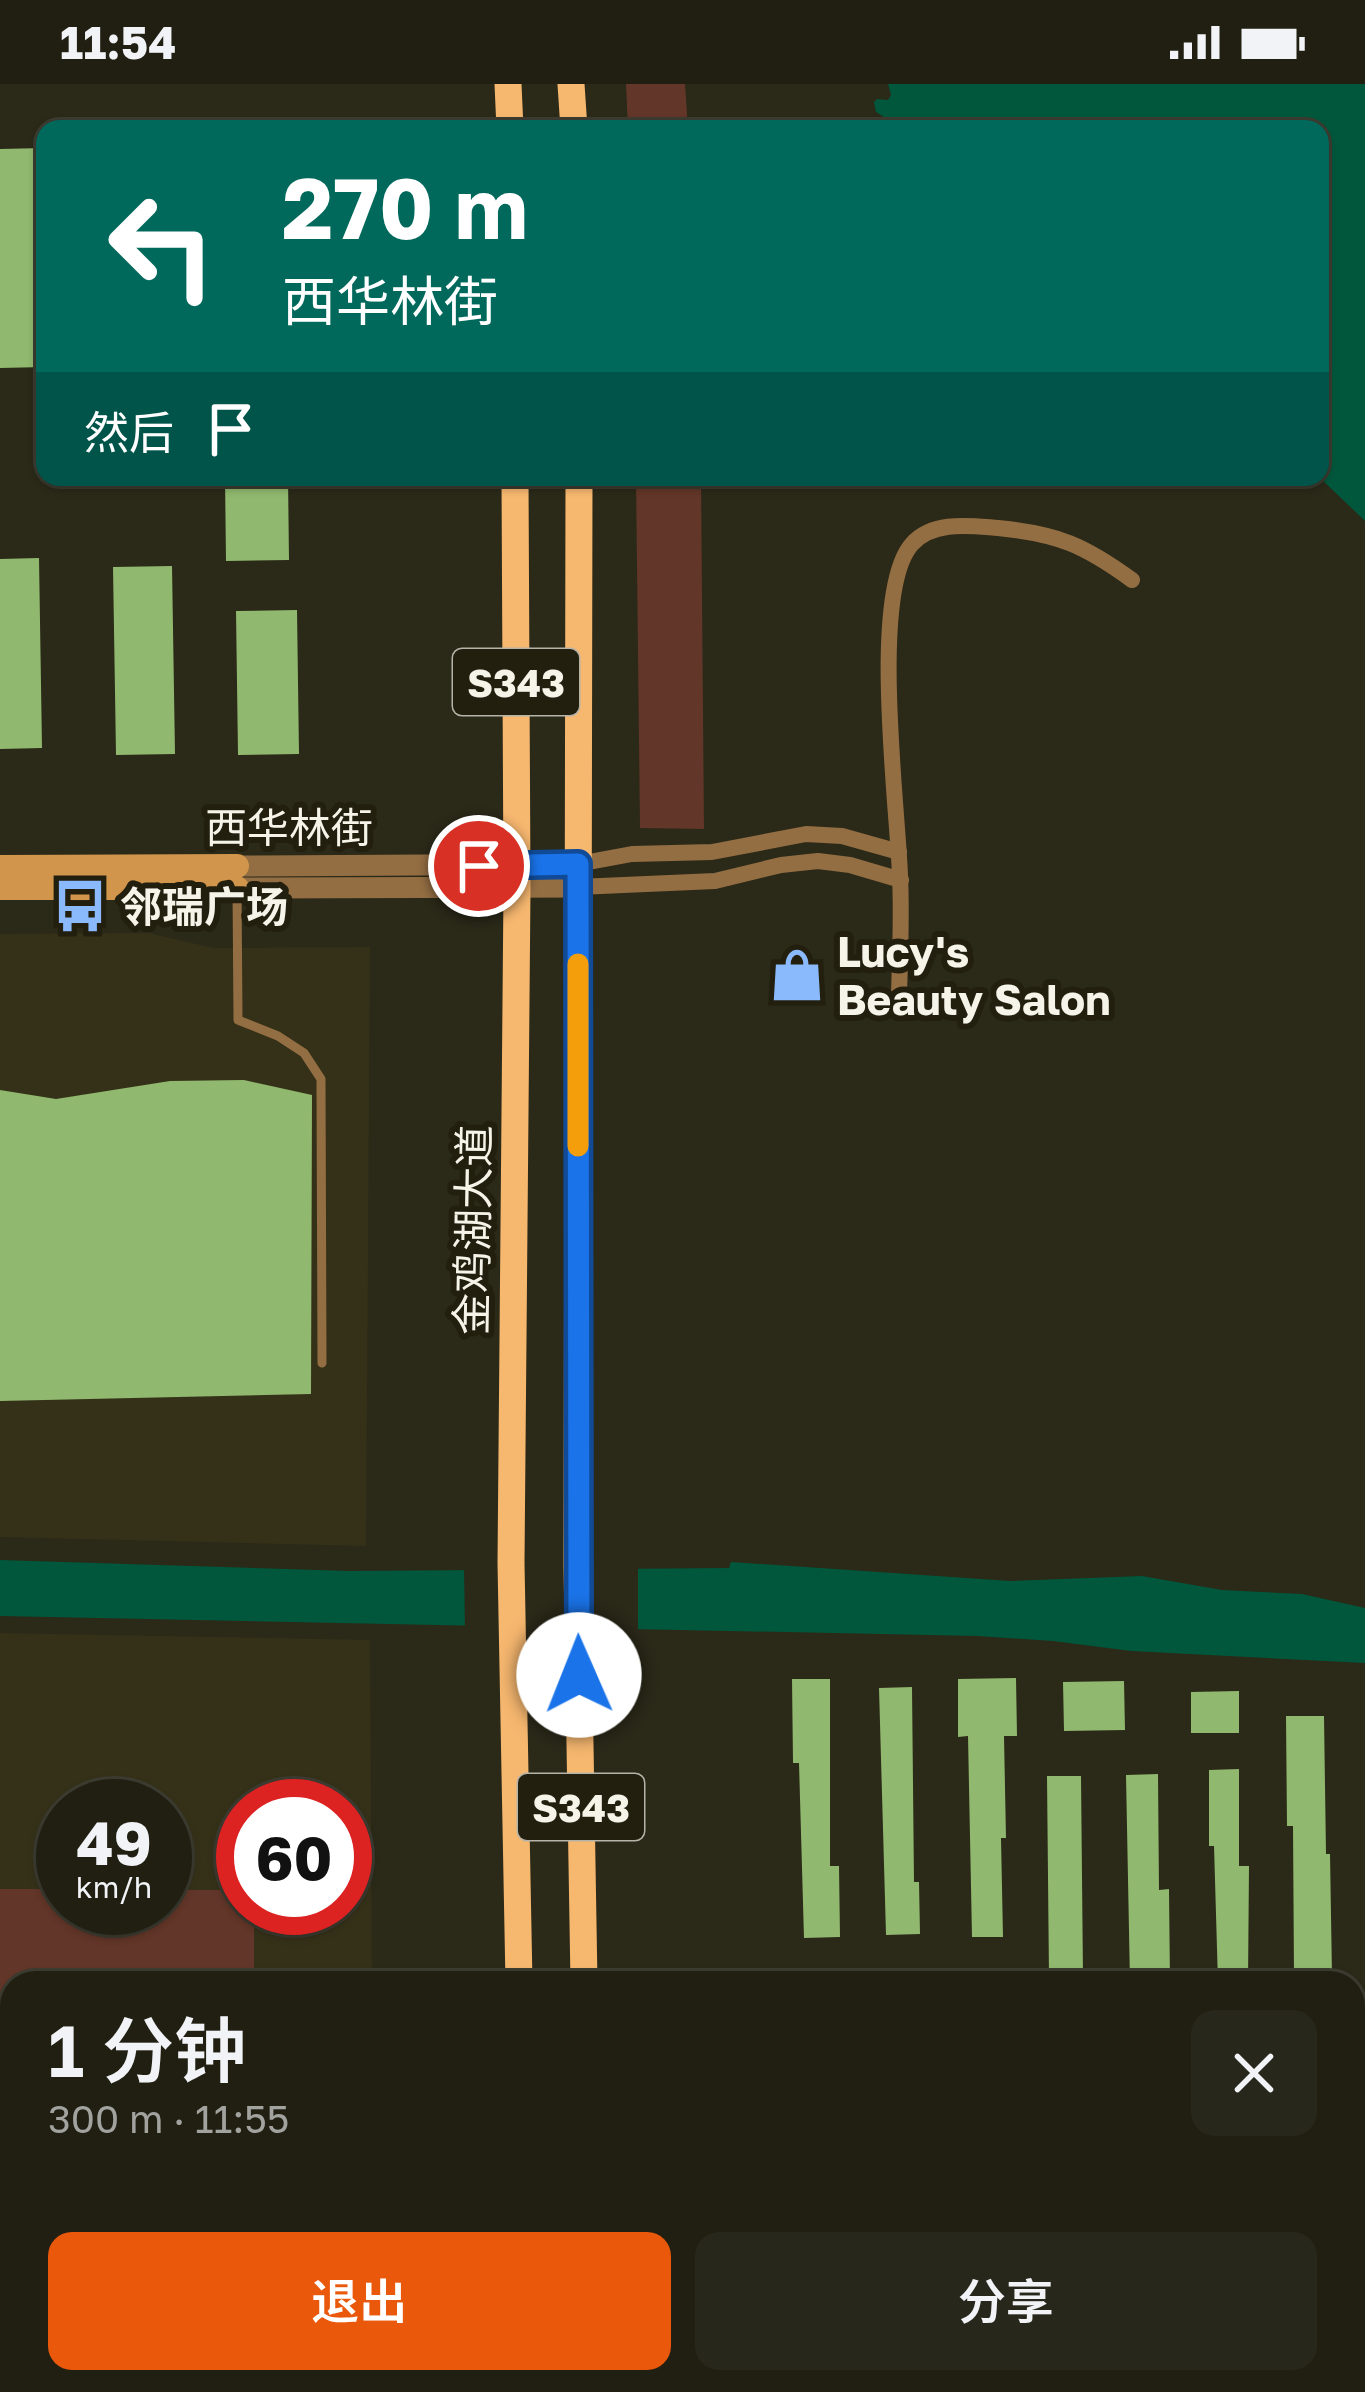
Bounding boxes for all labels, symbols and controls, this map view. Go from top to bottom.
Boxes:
text: 11:54 [60,15,176,69]
text: 270 m [282,157,528,257]
icon: left [84,168,240,324]
text: 西华林街 [282,268,498,333]
icon: arrive [198,396,264,462]
text: 然后 [84,405,174,459]
road number: S343 [453,649,579,715]
street label: 西华林街 [205,802,373,852]
pin [428,815,530,917]
icon: arrive [446,833,512,899]
bus stop icon: 邻瑞广场 [51,877,109,935]
place label: 邻瑞广场 [120,881,288,931]
place label: Lucy's Beauty Salon [837,926,1111,1024]
shop icon: Lucy's Beauty Salon [768,946,826,1004]
street label: 金鸡湖大道 [445,1125,499,1335]
position arrow [516,1612,642,1738]
road number: S343 [518,1774,644,1840]
speed limit sign: 60 [216,1779,372,1935]
text: 49 [76,1806,152,1878]
text: km/h [76,1869,152,1905]
text: 1 分钟 [48,2006,246,2093]
button: close [1191,2010,1317,2136]
text: 300 m · 11:55 [48,2095,289,2142]
button: 退出 [48,2232,671,2370]
button: 分享 [695,2232,1317,2370]

